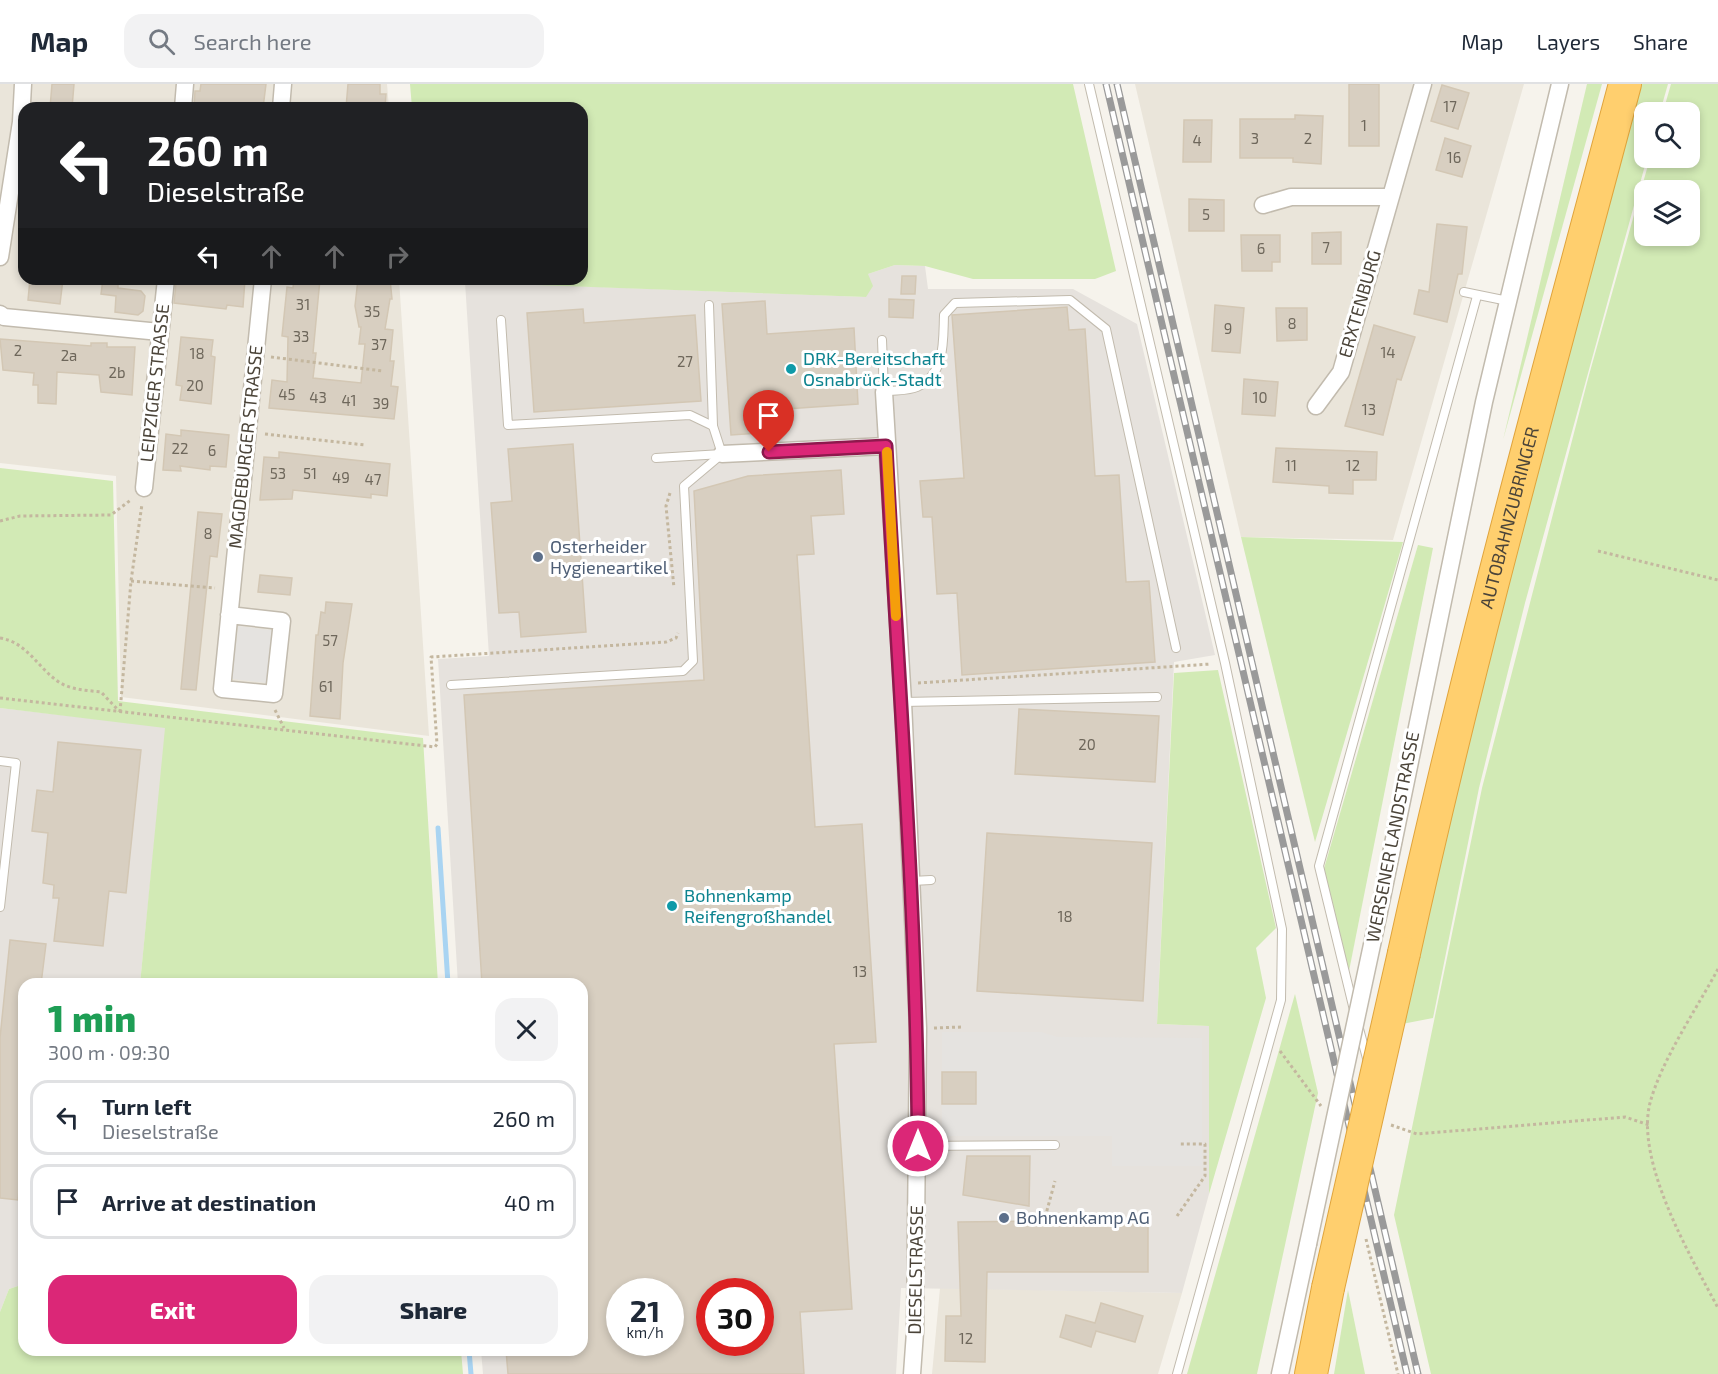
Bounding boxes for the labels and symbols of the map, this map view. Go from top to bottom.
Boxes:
house number: 17 [1443,97,1457,115]
house number: 1 [1361,116,1367,134]
house number: 3 [1251,129,1259,147]
house number: 2 [1304,129,1312,147]
house number: 4 [1192,131,1202,149]
house number: 16 [1447,148,1461,166]
house number: 5 [1202,205,1210,223]
house number: 7 [1322,238,1330,256]
house number: 6 [1257,239,1265,257]
street label: ERXTENBURG [1333,247,1385,360]
house number: 31 [296,295,310,313]
house number: 35 [364,302,380,320]
street label: LEIPZIGER STRASSE [135,303,173,463]
house number: 8 [1287,314,1297,332]
house number: 9 [1224,319,1232,337]
house number: 33 [293,327,309,345]
house number: 37 [371,335,387,353]
house number: 2 [14,341,22,359]
house number: 14 [1380,343,1396,361]
house number: 18 [189,344,205,362]
street label: MAGDEBURGER STRASSE [223,344,267,550]
house number: 2a [61,346,77,364]
place label: DRK-Bereitschaft Osnabrück-Stadt [803,347,945,390]
house number: 27 [677,352,693,370]
marker: DRK-Bereitschaft Osnabrück-Stadt [784,362,798,376]
house number: 2b [109,363,125,381]
house number: 20 [186,376,204,394]
house number: 45 [278,385,296,403]
house number: 43 [309,388,327,406]
house number: 10 [1252,388,1268,406]
pin [743,390,794,452]
house number: 41 [341,391,357,409]
house number: 39 [373,394,389,412]
house number: 13 [1362,400,1376,418]
street label: AUTOBAHNZUBRINGER [1475,424,1543,611]
house number: 22 [172,439,188,457]
house number: 6 [208,441,216,459]
house number: 11 [1285,456,1297,474]
house number: 12 [1346,456,1360,474]
house number: 53 [270,464,286,482]
house number: 51 [303,464,317,482]
house number: 49 [332,468,350,486]
house number: 47 [365,470,382,488]
house number: 8 [203,524,213,542]
place label: Osterheider Hygieneartikel [550,535,669,578]
marker: Osterheider Hygieneartikel [531,550,545,564]
house number: 57 [322,631,338,649]
house number: 61 [319,677,333,695]
street label: WERSENER LANDSTRASSE [1361,729,1423,944]
house number: 20 [1078,735,1096,753]
place label: Bohnenkamp Reifengroßhandel [684,884,832,927]
marker: Bohnenkamp Reifengroßhandel [665,899,679,913]
house number: 18 [1057,907,1073,925]
house number: 13 [853,962,867,980]
position arrow [886,1114,950,1178]
street label: DIESELSTRASSE [903,1205,927,1335]
place label: Bohnenkamp AG [1016,1206,1150,1228]
marker: Bohnenkamp AG [997,1211,1011,1225]
speed limit sign: 30 [696,1278,774,1356]
house number: 12 [959,1329,973,1347]

